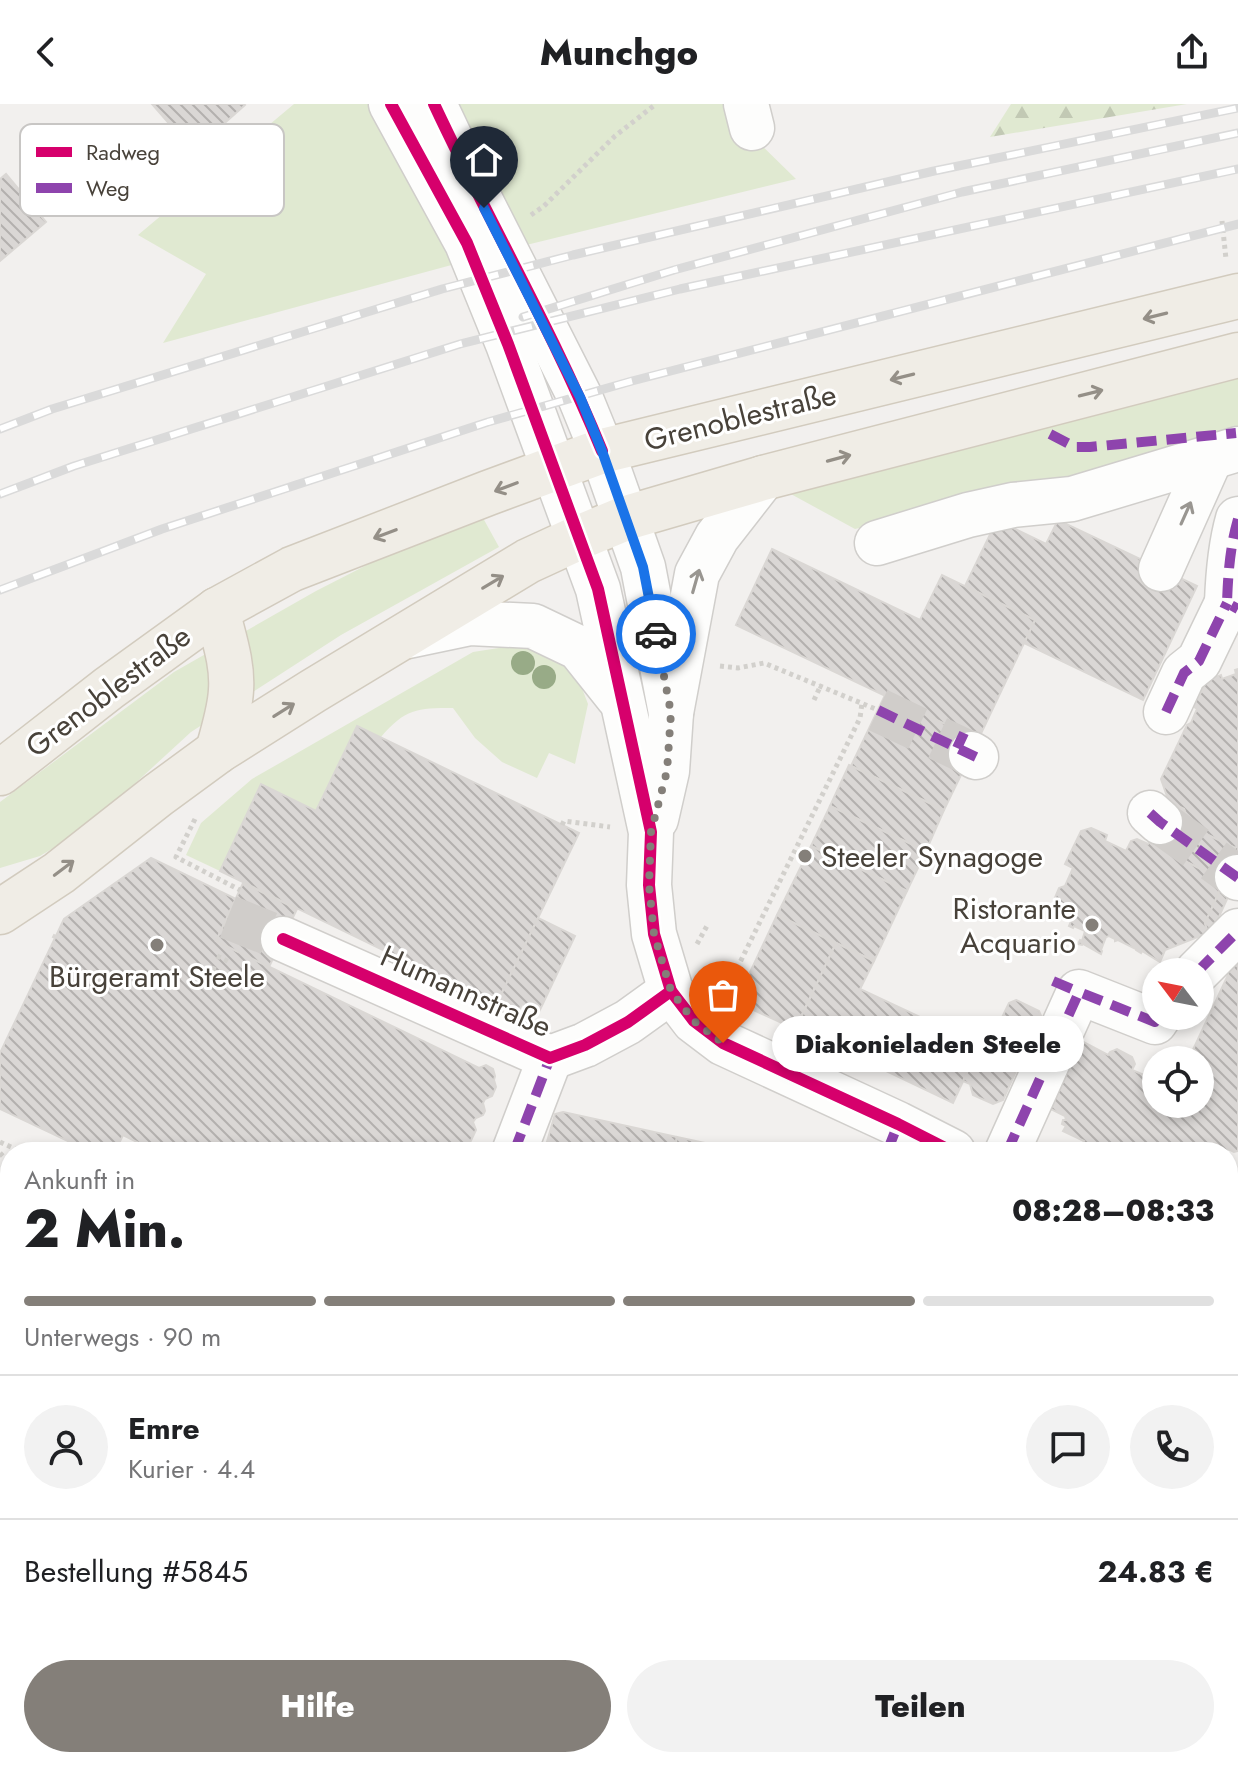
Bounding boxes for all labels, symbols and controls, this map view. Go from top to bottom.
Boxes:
text: Munchgo [540,26,698,78]
icon: back [24,30,68,74]
icon: share [1170,30,1214,74]
legend [20,124,284,216]
pin [450,126,518,208]
text: Radweg [86,136,160,168]
icon: home [462,138,506,182]
text: Weg [86,172,130,204]
one-way arrow [1142,310,1168,325]
one-way arrow [890,371,915,386]
street label: Grenoblestraße [639,372,841,462]
one-way arrow [1077,384,1103,399]
one-way arrow [826,450,851,465]
one-way arrow [494,481,519,495]
one-way arrow [1180,501,1195,526]
one-way arrow [373,528,398,542]
one-way arrow [689,569,704,595]
one-way arrow [481,574,504,590]
courier [616,594,696,674]
icon: car [634,612,678,656]
street label: Grenoblestraße [17,615,199,767]
one-way arrow [272,701,294,718]
place label: Steeler Synagoge [821,835,1043,878]
marker: Steeler Synagoge [796,847,814,865]
one-way arrow [53,860,75,877]
place label: Ristorante Acquario [953,887,1076,964]
marker: Ristorante Acquario [1083,916,1101,934]
street label: Humannstraße [374,934,558,1048]
marker: Bürgeramt Steele [148,936,166,954]
place label: Bürgeramt Steele [49,955,265,998]
north arrow [1142,958,1214,1030]
map controls [1142,958,1214,1118]
pin [689,961,757,1043]
icon: bag [701,973,745,1017]
callout: Diakonieladen Steele [771,1015,1083,1071]
text: Diakonieladen Steele [795,1025,1061,1063]
button: locate [1142,1046,1214,1118]
text: Ankunft in [24,1161,135,1199]
text: 08:28–08:33 [1012,1189,1214,1232]
text: 2 Min. [24,1191,185,1267]
text: Unterwegs · 90 m [24,1318,221,1356]
button: person [24,1405,108,1489]
button: chat [1026,1405,1110,1489]
button: phone [1130,1405,1214,1489]
text: Emre [128,1407,200,1450]
text: Kurier · 4.4 [128,1450,255,1488]
text: Bestellung #5845 [24,1550,248,1593]
text: 24.83 € [1098,1550,1214,1593]
button: Hilfe [24,1660,611,1752]
button: Teilen [627,1660,1214,1752]

